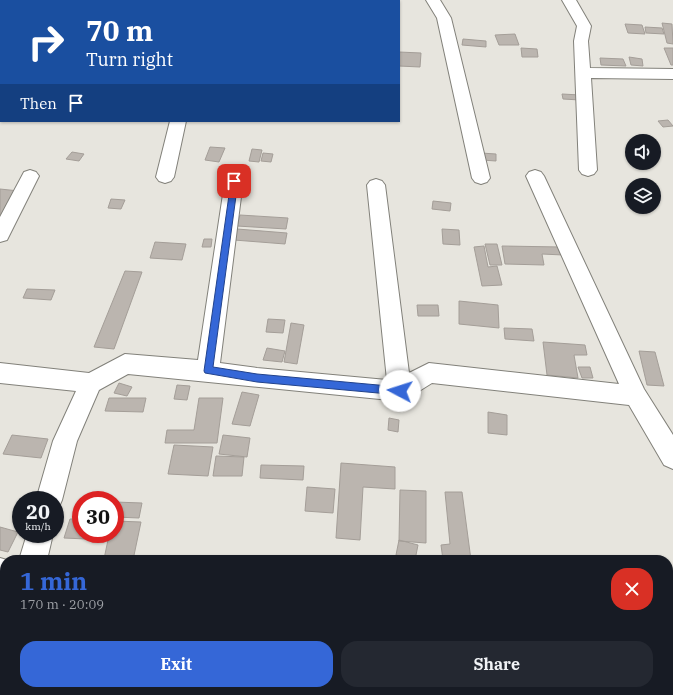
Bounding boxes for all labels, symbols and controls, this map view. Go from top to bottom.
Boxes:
text: 70 m [86,12,153,49]
icon: right [20,16,72,68]
text: Turn right [86,48,173,71]
icon: arrive [65,92,87,114]
text: Then [20,94,57,113]
map controls [625,134,661,214]
button: sound [625,134,661,170]
pin [217,164,251,198]
icon: arrive [223,170,245,192]
button: layers [625,178,661,214]
position arrow [379,370,421,412]
speed limit sign: 30 [72,491,124,543]
text: 20 [26,498,50,525]
text: km/h [25,520,51,533]
text: 1 min [20,565,87,597]
button: close [611,568,653,610]
text: 170 m · 20:09 [20,596,104,613]
button: Exit [20,641,333,687]
button: Share [341,641,653,687]

